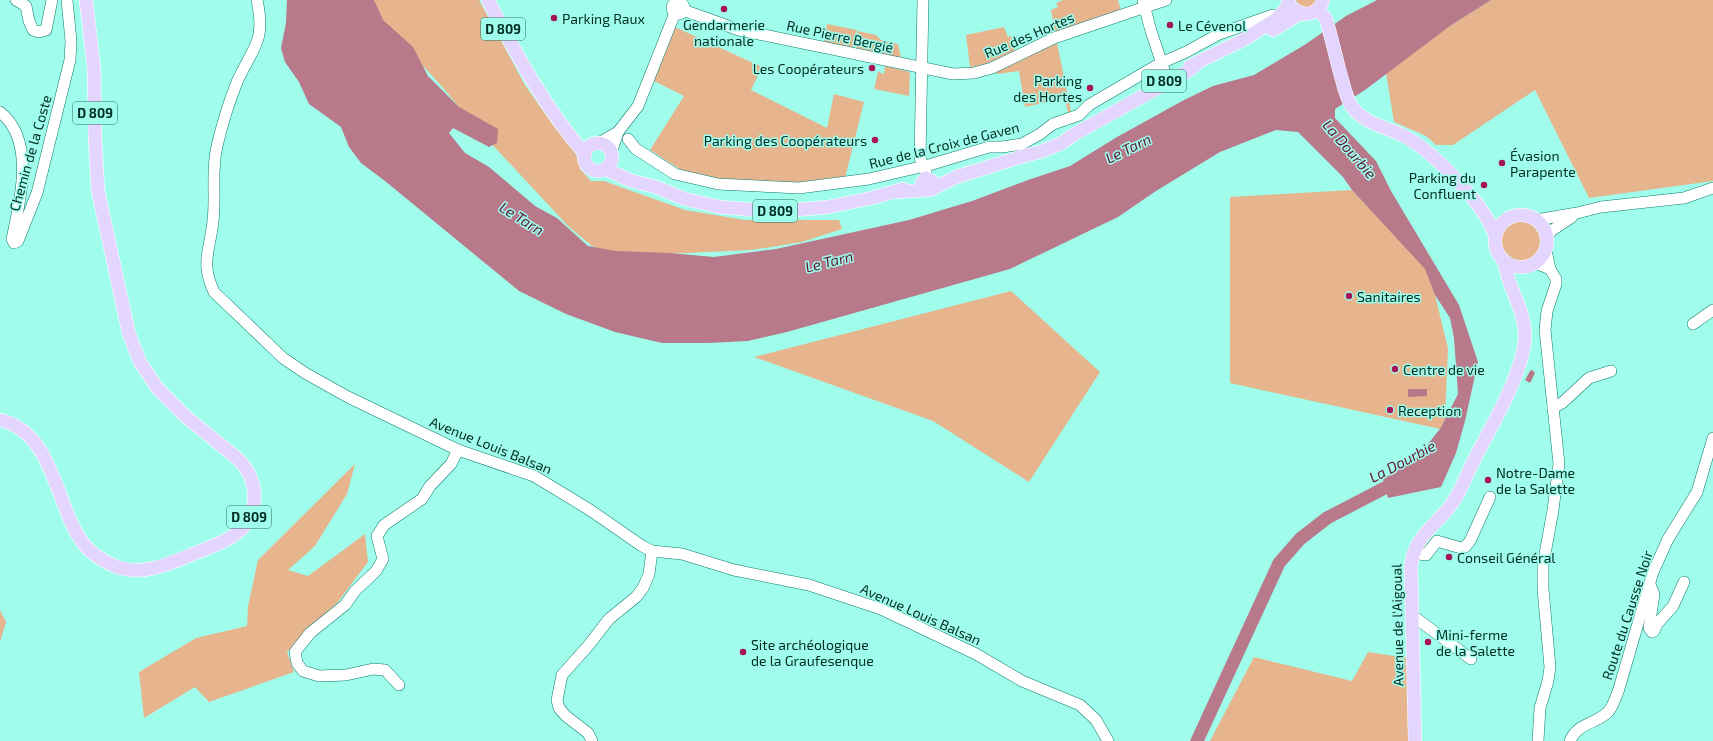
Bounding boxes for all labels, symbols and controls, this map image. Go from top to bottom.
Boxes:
marker: Gendarmerie nationale [719,4,729,14]
street label: Rue des Hortes [982,8,1076,62]
place label: Parking Raux [562,10,645,27]
marker: Parking Raux [549,13,559,23]
place label: Gendarmerie nationale [683,16,765,49]
street label: Rue Pierre Bergié [785,16,895,56]
place label: Le Cévenol [1178,17,1247,34]
road number: D 809 [481,18,525,40]
marker: Le Cévenol [1165,20,1175,30]
place label: Les Coopérateurs [753,60,864,77]
marker: Les Coopérateurs [867,63,877,73]
road number: D 809 [1142,70,1186,92]
place label: Parking des Hortes [1013,72,1082,105]
marker: Parking des Hortes [1085,83,1095,93]
street label: Chemin de la Coste [5,93,55,213]
road number: D 809 [73,102,117,124]
water label: La Dourbie [1319,116,1381,182]
street label: Rue de la Croix de Gaven [867,118,1021,172]
water label: Le Tarn [1102,129,1154,167]
place label: Parking des Coopérateurs [704,132,867,149]
marker: Parking des Coopérateurs [870,135,880,145]
place label: Évasion Parapente [1510,147,1576,180]
marker: Évasion Parapente [1497,158,1507,168]
place label: Parking du Confluent [1409,169,1476,202]
marker: Parking du Confluent [1479,180,1489,190]
water label: Le Tarn [497,197,547,239]
road number: D 809 [753,200,797,222]
water label: Le Tarn [803,246,855,276]
place label: Sanitaires [1357,288,1421,305]
marker: Sanitaires [1344,291,1354,301]
place label: Centre de vie [1403,361,1485,378]
marker: Centre de vie [1390,364,1400,374]
place label: Reception [1398,402,1461,419]
marker: Reception [1385,405,1395,415]
street label: Avenue Louis Balsan [427,413,555,477]
water label: La Dourbie [1366,436,1438,486]
place label: Notre-Dame de la Salette [1496,464,1575,497]
marker: Notre-Dame de la Salette [1483,475,1493,485]
road number: D 809 [227,506,271,528]
street label: Route du Causse Noir [1598,548,1656,682]
place label: Conseil Général [1457,549,1556,566]
marker: Conseil Général [1444,552,1454,562]
street label: Avenue de l'Aigoual [1387,563,1407,686]
street label: Avenue Louis Balsan [858,580,984,648]
place label: Mini-ferme de la Salette [1436,626,1515,659]
place label: Site archéologique de la Graufesenque [751,636,874,669]
marker: Mini-ferme de la Salette [1423,637,1433,647]
marker: Site archéologique de la Graufesenque [738,647,748,657]

